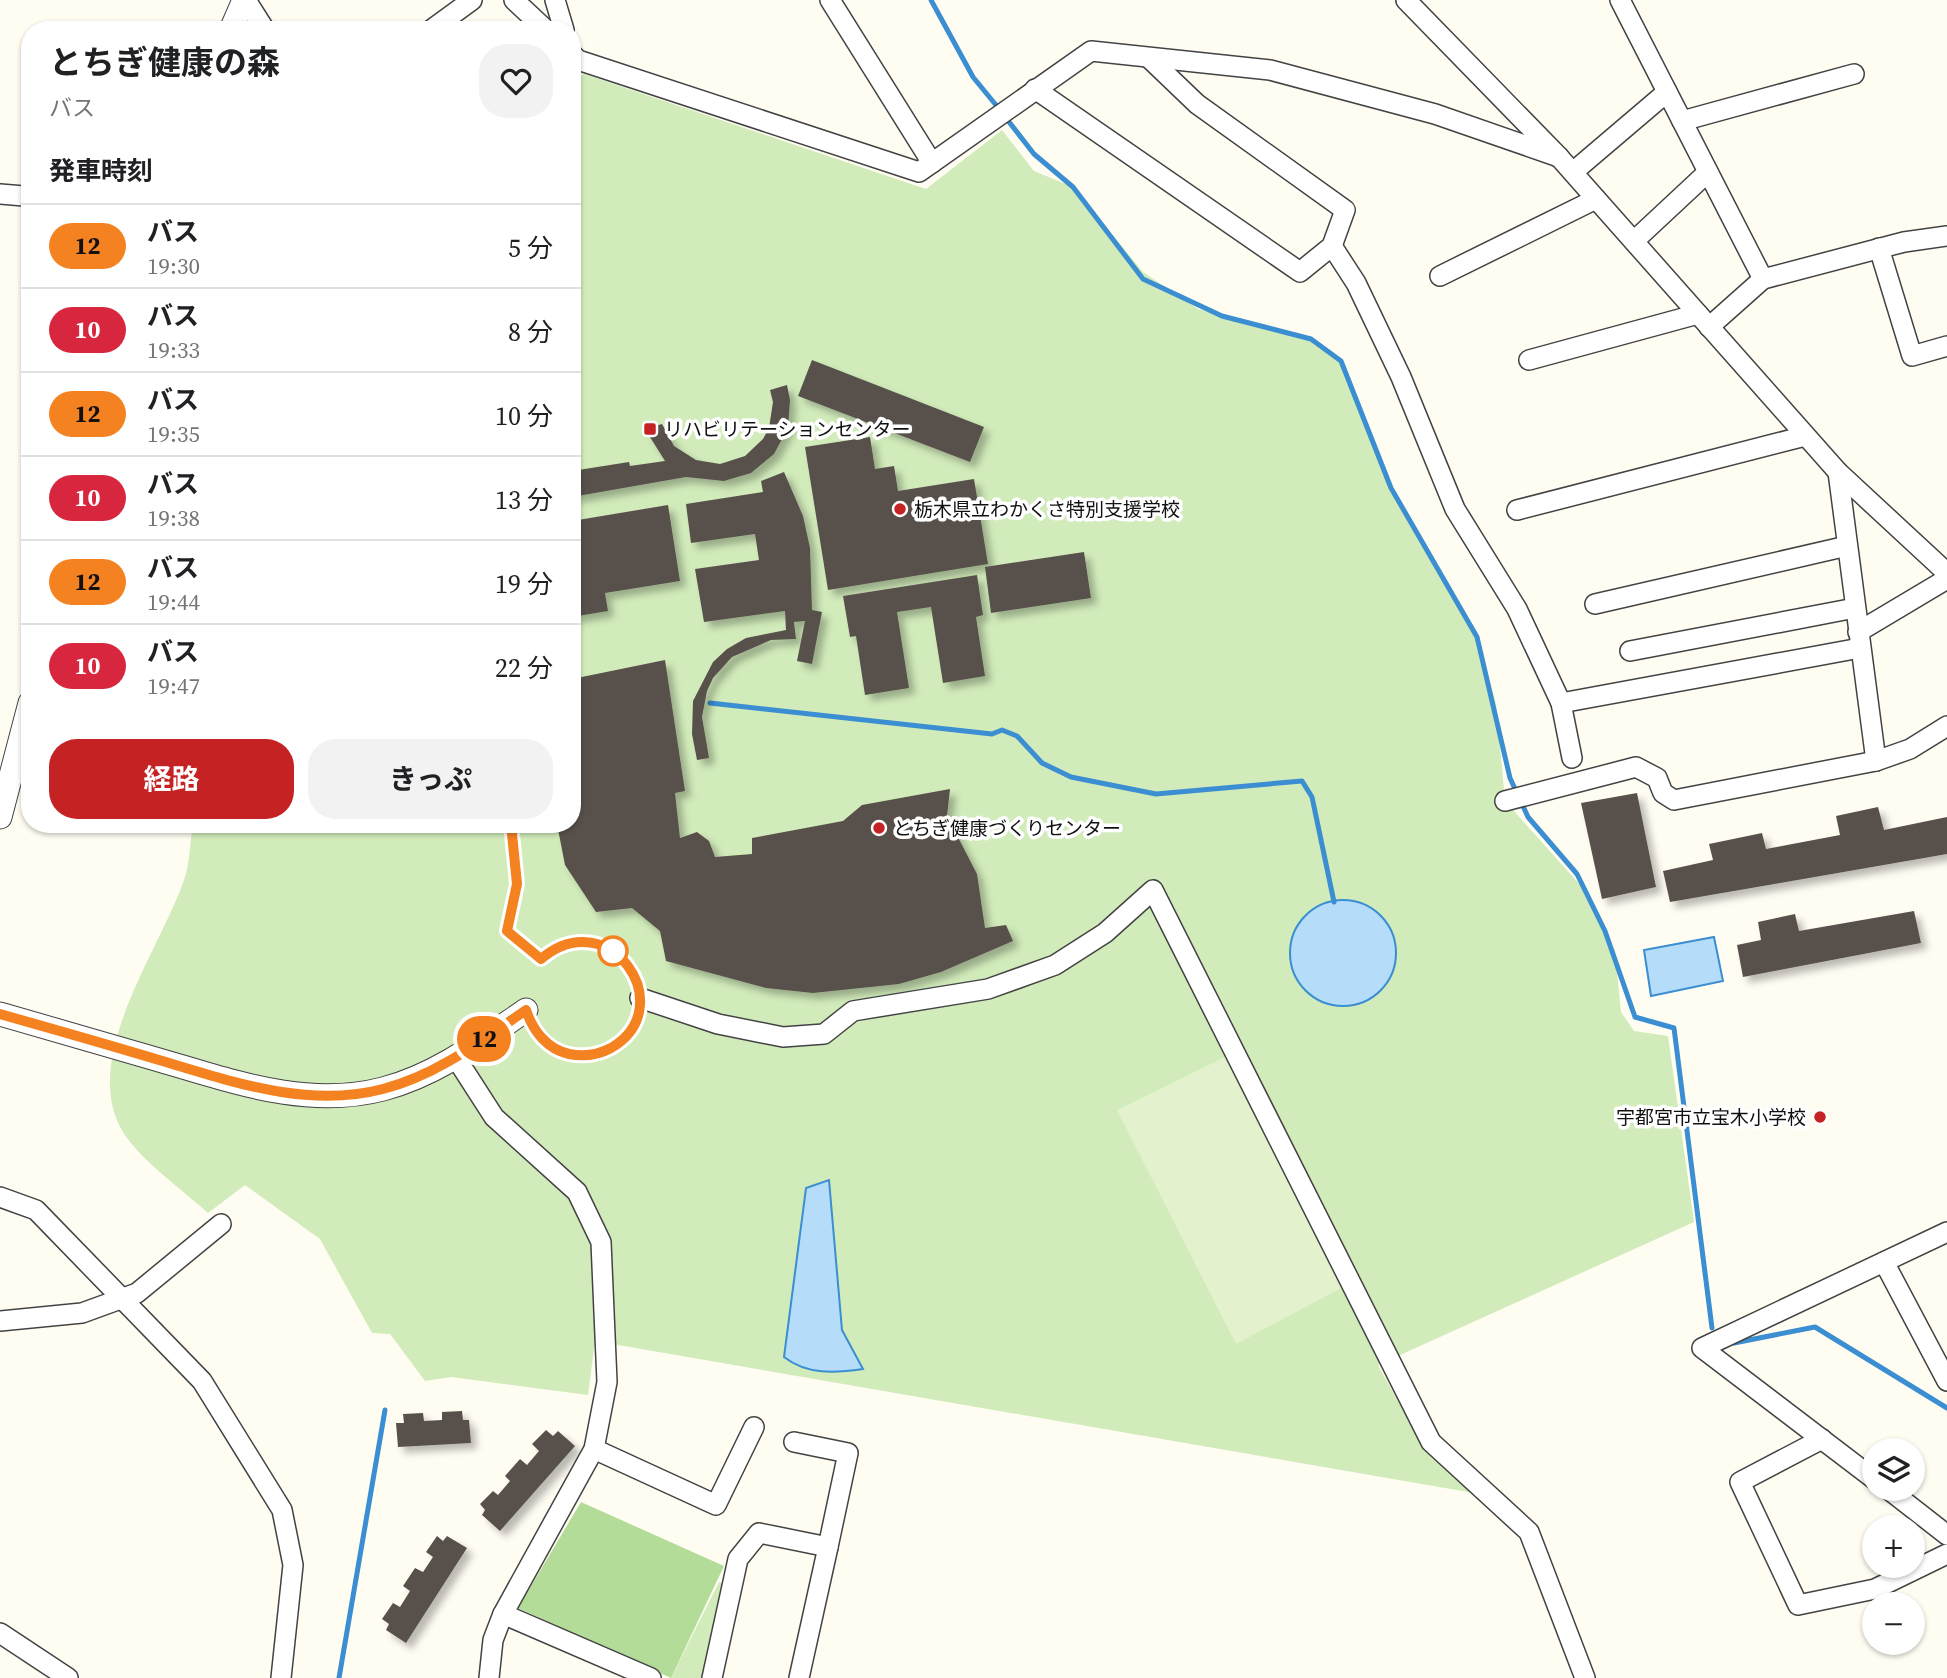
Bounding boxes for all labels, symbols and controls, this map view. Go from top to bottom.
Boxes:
text: とちぎ健康の森 [49,40,280,85]
button: heart [479,44,553,118]
text: バス [49,92,95,124]
text: 発車時刻 [49,153,153,189]
text: バス [147,214,199,250]
text: 12 [74,229,101,262]
text: 5 分 [508,230,553,266]
text: 19:30 [147,250,200,282]
text: バス [147,298,199,334]
text: 10 [74,313,101,346]
text: 8 分 [508,314,553,350]
text: 19:33 [147,334,200,366]
text: バス [147,382,199,418]
text: 12 [74,397,101,430]
text: 10 分 [495,398,553,434]
place label: リハビリテーションセンター [664,416,911,442]
text: 19:35 [147,418,200,450]
marker: リハビリテーションセンター [642,421,658,437]
text: バス [147,466,199,502]
text: 10 [74,481,101,514]
text: 13 分 [495,482,553,518]
place label: 栃木県立わかくさ特別支援学校 [914,496,1180,522]
marker: 栃木県立わかくさ特別支援学校 [892,501,908,517]
text: 19:38 [147,502,200,534]
text: バス [147,550,199,586]
text: 12 [74,565,101,598]
text: 19 分 [495,566,553,602]
text: 19:44 [147,586,200,618]
text: バス [147,634,199,670]
text: 10 [74,649,101,682]
text: 22 分 [495,650,553,686]
text: 19:47 [147,670,200,702]
button: 経路 [49,739,294,819]
button: きっぷ [308,739,553,819]
place label: とちぎ健康づくりセンター [893,815,1121,841]
marker: とちぎ健康づくりセンター [871,820,887,836]
unlabelled marker [598,936,628,966]
line badge: 12 [452,1016,516,1062]
text: 12 [471,1022,497,1055]
place label: 宇都宮市立宝木小学校 [1616,1104,1806,1130]
marker: 宇都宮市立宝木小学校 [1812,1109,1828,1125]
map controls [1862,1438,1925,1655]
button: layers [1862,1438,1925,1501]
button: + [1862,1515,1925,1578]
button: − [1862,1592,1925,1655]

